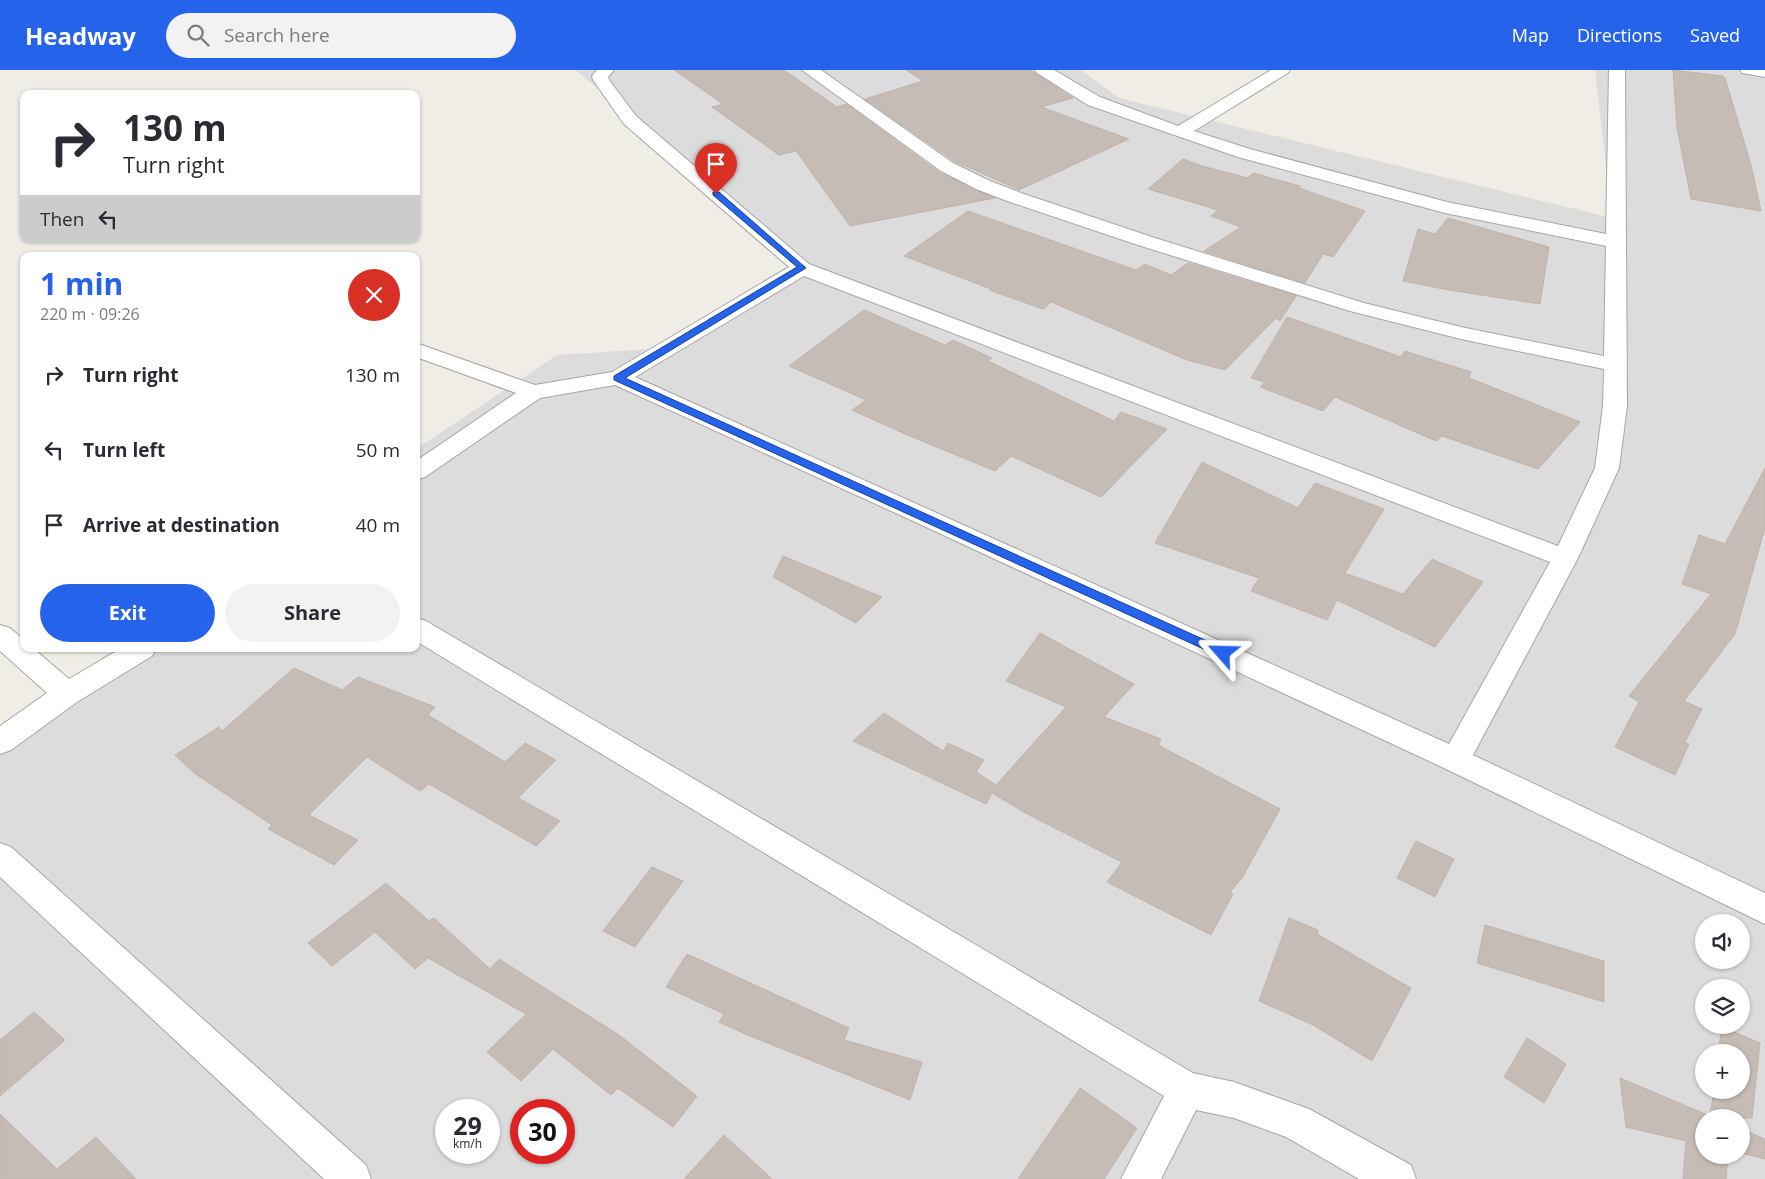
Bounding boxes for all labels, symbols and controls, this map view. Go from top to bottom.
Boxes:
search box [166,13,516,58]
text: Headway [25,19,136,52]
icon: search [184,21,212,49]
text: Search here [224,22,330,48]
text: Map [1512,23,1549,47]
text: Directions [1577,23,1662,47]
text: Saved [1690,23,1740,47]
text: 130 m [123,104,227,151]
icon: right [40,110,105,175]
pin [695,143,737,194]
text: Turn right [123,149,225,179]
icon: arrive [702,150,730,178]
icon: left [94,205,122,233]
text: Then [40,206,84,232]
text: 1 min [40,263,123,304]
button: close [348,269,400,321]
text: 220 m · 09:26 [40,303,140,325]
icon: right [40,361,68,389]
text: Turn right [83,362,178,388]
text: 130 m [345,362,400,388]
icon: left [40,436,68,464]
text: Turn left [83,437,165,463]
text: 50 m [356,437,400,463]
icon: arrive [40,511,68,539]
text: Arrive at destination [83,512,280,538]
text: 40 m [356,512,400,538]
button: Exit [40,584,215,642]
button: Share [225,584,400,642]
position arrow [1196,626,1248,678]
map controls [1695,914,1750,1164]
button: sound [1695,914,1750,969]
button: layers [1695,979,1750,1034]
button: + [1695,1044,1750,1099]
speed limit sign: 30 [510,1099,575,1164]
text: 29 [453,1108,482,1142]
button: − [1695,1109,1750,1164]
text: km/h [453,1135,482,1152]

